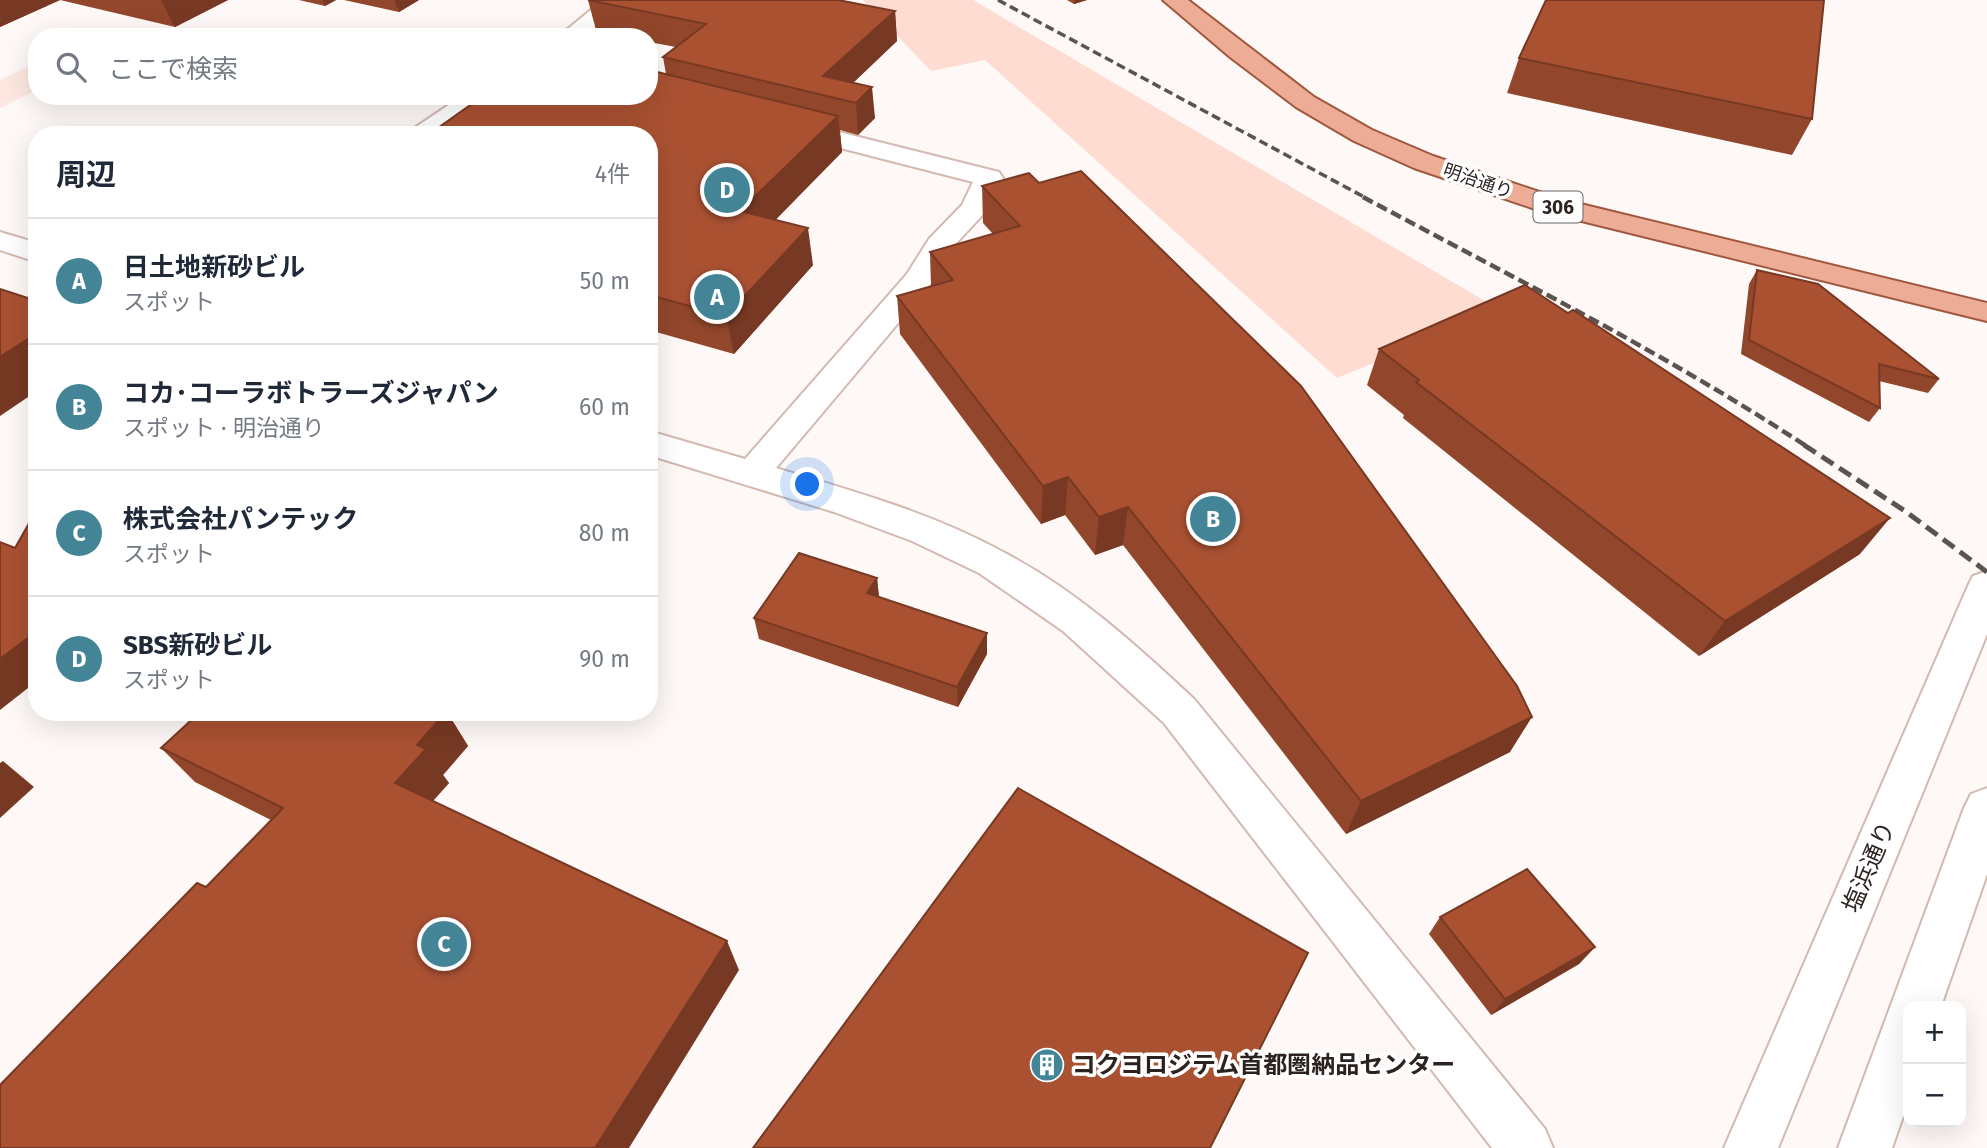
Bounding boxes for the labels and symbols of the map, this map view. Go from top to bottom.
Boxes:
street label: 明治通り [1440,159,1516,203]
pin: D [704,164,750,216]
road number: 306 [1534,192,1582,223]
pin: A [694,271,740,323]
your location [790,467,824,501]
pin: B [1190,493,1236,545]
street label: 塩浜通り [1837,817,1901,917]
pin: C [421,918,467,970]
building icon: コクヨロジテム首都圏納品センター [1028,1046,1066,1084]
place label: コクヨロジテム首都圏納品センター [1072,1051,1455,1079]

